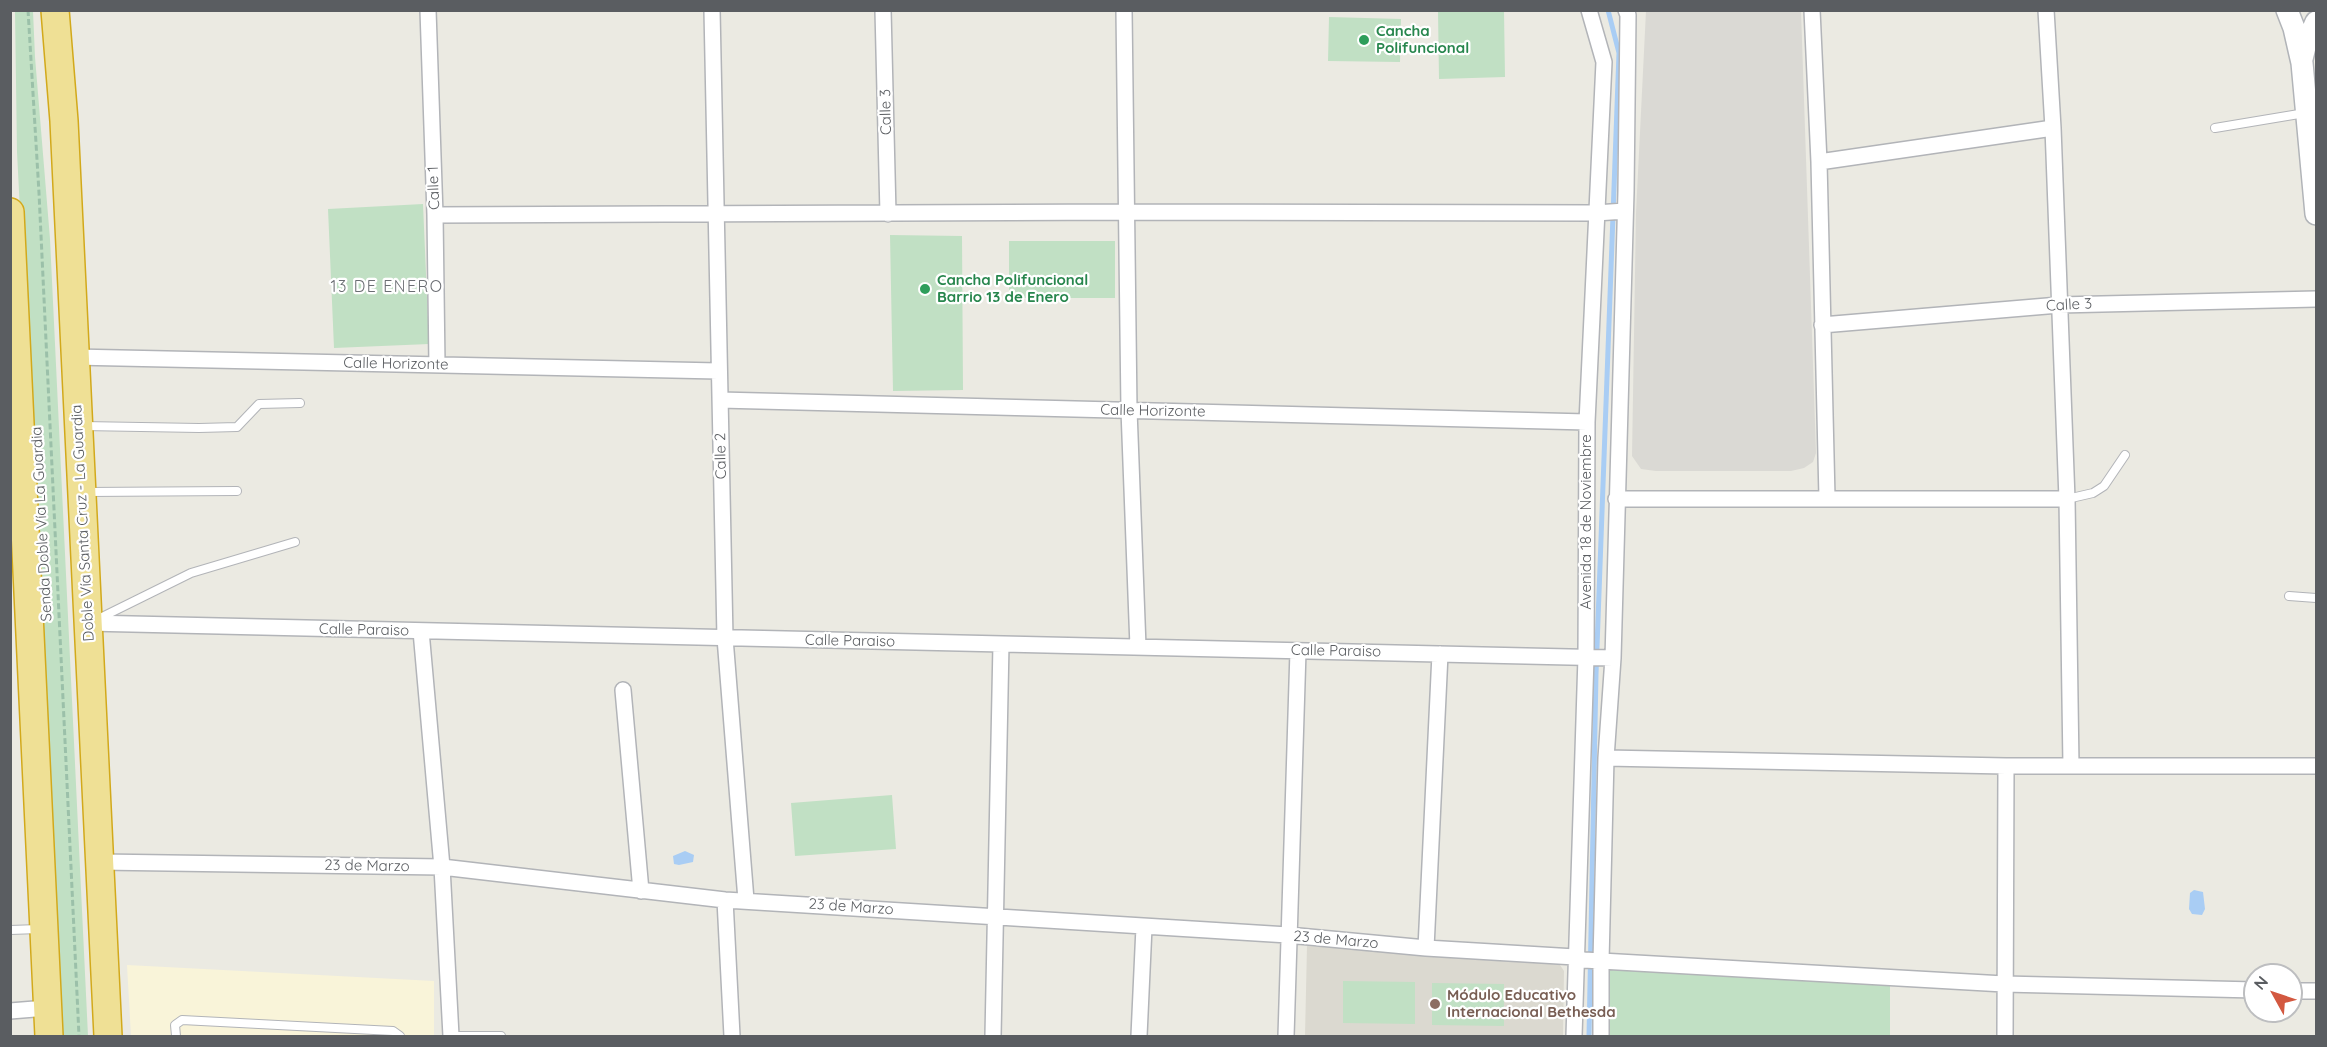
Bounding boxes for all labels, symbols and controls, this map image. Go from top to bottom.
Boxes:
place label: Cancha Polifuncional [1376,22,1469,57]
marker: Cancha Polifuncional [1357,33,1371,47]
street label: Calle 3 [877,89,895,135]
street label: Calle 1 [424,166,444,210]
place label: Cancha Polifuncional Barrio 13 de Enero [937,271,1088,306]
district label: 13 DE ENERO [331,277,443,297]
marker: Cancha Polifuncional Barrio 13 de Enero [918,282,932,296]
street label: Calle 3 [2046,295,2092,315]
street label: Calle Horizonte [343,354,449,374]
street label: Calle Horizonte [1100,401,1206,421]
street label: Doble Vía Santa Cruz - La Guardia [68,404,98,642]
street label: Senda Doble Vía La Guardia [28,426,56,622]
street label: Calle 2 [712,433,730,479]
street label: Avenida 18 de Noviembre [1577,434,1595,610]
street label: Calle Paraiso [319,620,409,640]
street label: Calle Paraiso [805,631,895,651]
street label: Calle Paraiso [1291,641,1381,661]
street label: 23 de Marzo [324,856,410,876]
street label: 23 de Marzo [808,895,894,919]
street label: 23 de Marzo [1293,927,1379,953]
north arrow [2243,963,2303,1023]
text: N [2249,972,2272,994]
place label: Módulo Educativo Internacional Bethesda [1447,986,1616,1021]
marker: Módulo Educativo Internacional Bethesda [1428,997,1442,1011]

